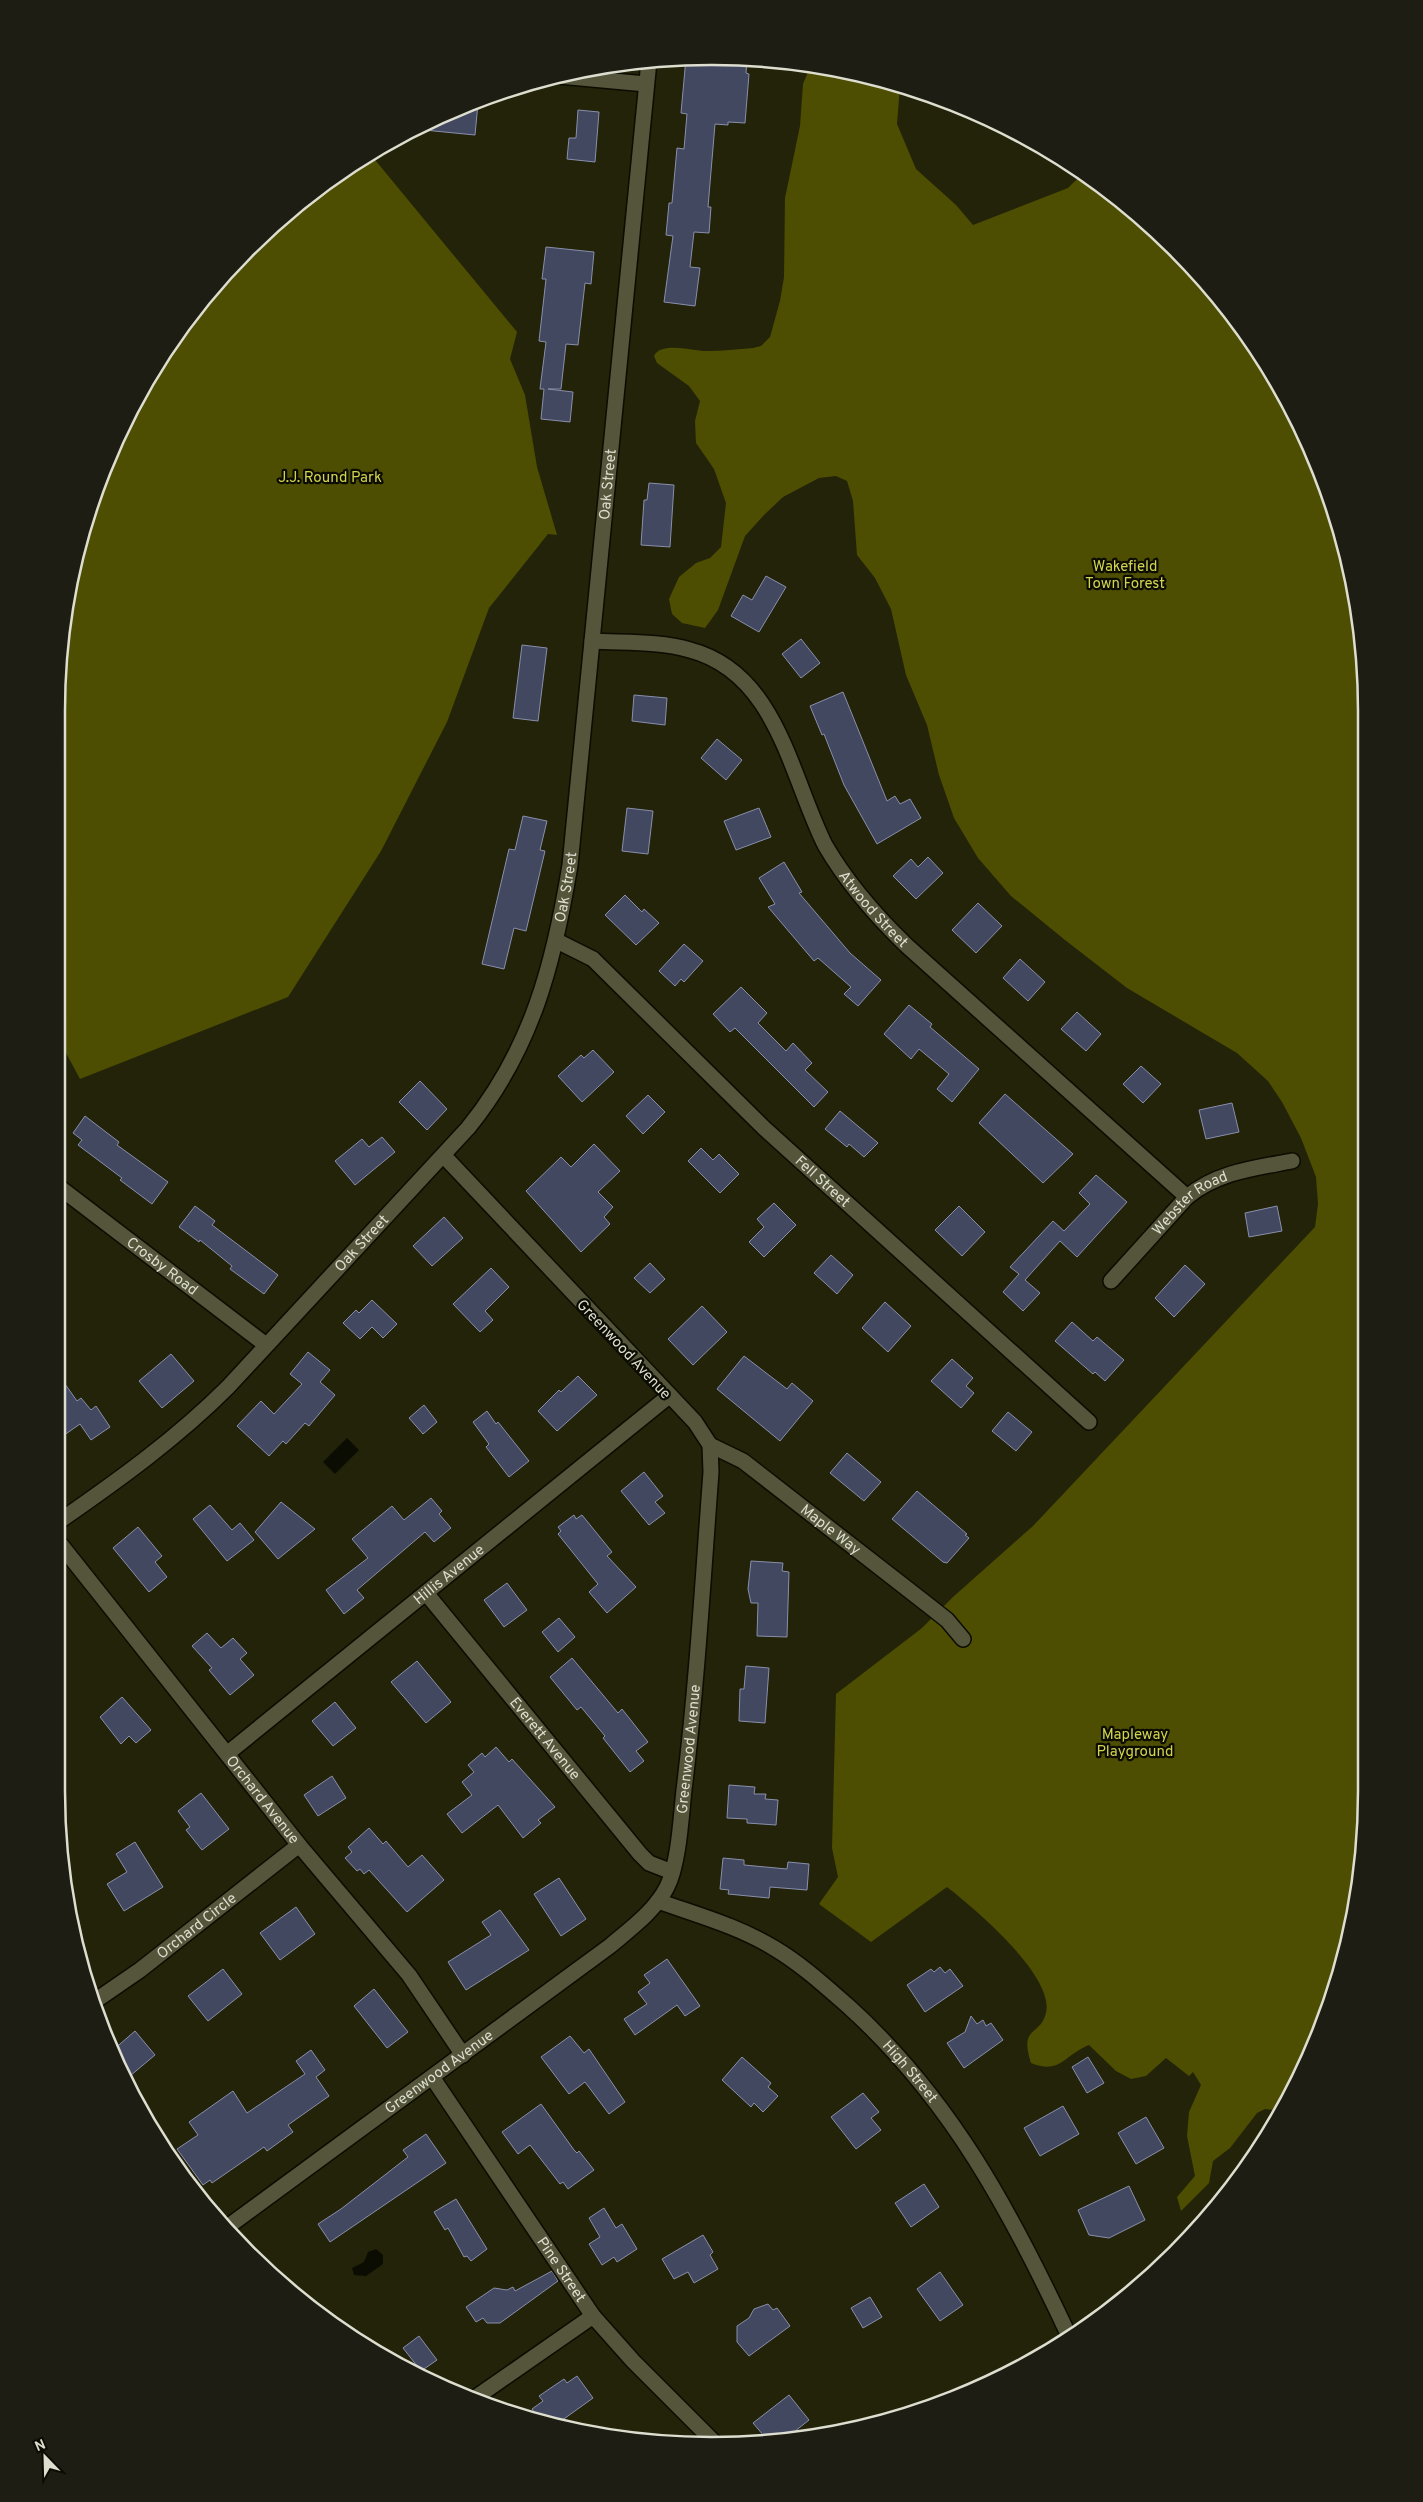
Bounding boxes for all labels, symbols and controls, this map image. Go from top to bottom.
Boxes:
street label: Oak Street [596,448,622,521]
park label: J.J. Round Park [278,469,382,488]
park label: Wakefield Town Forest [1085,558,1165,594]
street label: Oak Street [552,851,582,925]
street label: Atwood Street [833,868,911,953]
street label: Fell Street [790,1152,853,1212]
street label: Webster Road [1149,1168,1231,1240]
street label: Oak Street [331,1211,394,1277]
street label: Crosby Road [122,1234,201,1300]
street label: Greenwood Avenue [572,1296,674,1404]
street label: Maple Way [796,1501,864,1560]
street label: Hillis Avenue [410,1541,489,1610]
street label: Greenwood Avenue [674,1684,706,1815]
street label: Everett Avenue [504,1694,584,1785]
park label: Mapleway Playground [1096,1726,1174,1762]
street label: Orchard Avenue [221,1752,303,1849]
street label: Orchard Circle [154,1890,241,1964]
street label: Greenwood Avenue [382,2027,498,2119]
street label: High Street [877,2037,941,2107]
street label: Pine Street [532,2234,589,2307]
north arrow [20,2432,70,2482]
text: N [33,2437,48,2456]

